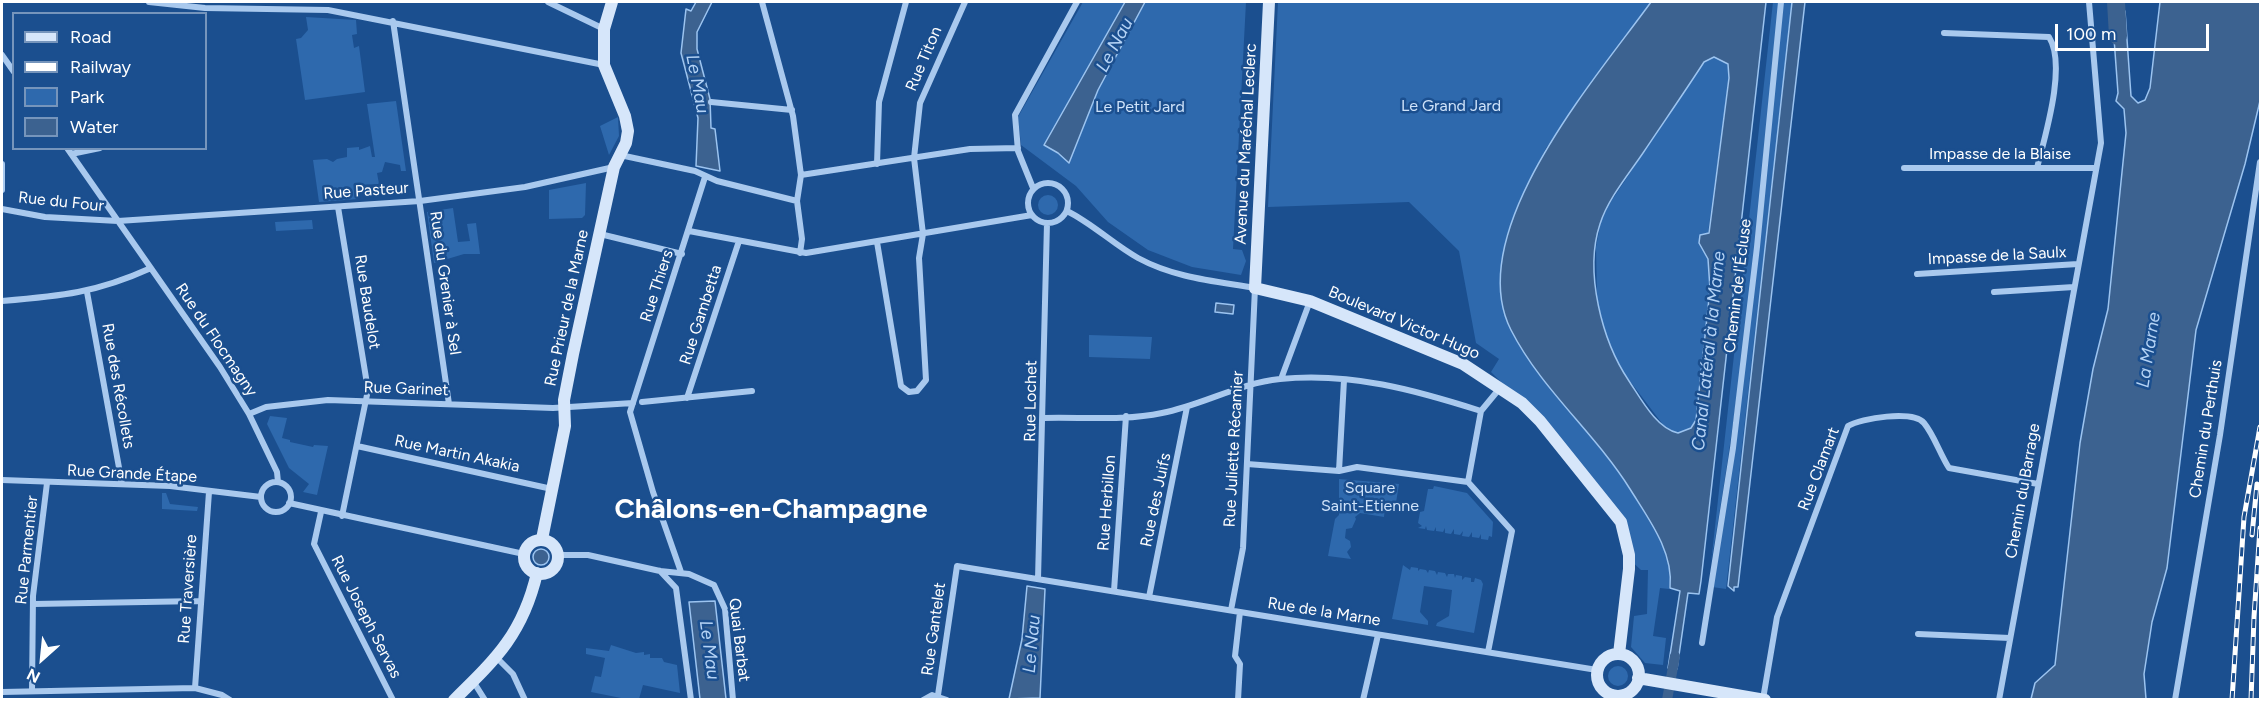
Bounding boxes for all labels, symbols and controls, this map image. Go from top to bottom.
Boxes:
legend [12,12,207,150]
scale bar [2058,12,2212,50]
water label: Le Nau [1092,14,1138,76]
text: 100 m [2066,23,2116,45]
street label: Rue Titon [902,24,946,94]
text: Road [70,26,111,48]
street label: Avenue du Maréchal Leclerc [1231,43,1261,245]
water label: Le Mau [681,53,713,115]
text: Railway [70,56,131,78]
text: Park [70,86,104,108]
park label: Le Grand Jard [1401,96,1501,116]
park label: Le Petit Jard [1095,97,1185,117]
text: Water [70,116,118,138]
street label: Impasse de la Blaise [1929,144,2071,164]
street label: Rue Pasteur [323,178,409,204]
street label: Rue du Four [17,188,105,216]
street label: Rue du Grenier à Sel [425,210,465,356]
street label: Chemin de l'Écluse [1720,218,1756,354]
street label: Rue Prieur de la Marne [541,228,593,388]
street label: Impasse de la Saulx [1927,243,2067,269]
street label: Rue Thiers [636,248,678,324]
water label: Canal Latéral à la Marne [1688,250,1730,452]
street label: Rue Baudelot [350,253,384,351]
street label: Rue Gambetta [676,263,726,367]
street label: Rue du Flocmagny [171,280,261,400]
street label: Boulevard Victor Hugo [1325,282,1483,364]
water label: La Marne [2132,311,2166,389]
street label: Rue des Récollets [98,322,138,450]
street label: Chemin du Perthuis [2186,358,2226,500]
street label: Rue Lochet [1021,360,1041,442]
street label: Rue Juliette Récamier [1220,370,1248,528]
street label: Rue Garinet [363,378,449,400]
street label: Chemin du Barrage [2002,422,2044,560]
street label: Rue Clamart [1794,424,1844,514]
street label: Rue Martin Akakia [393,431,521,477]
street label: Rue des Juifs [1137,451,1175,549]
street label: Rue Herbillon [1094,454,1120,552]
street label: Rue Grande Étape [66,461,198,487]
park label: Square Saint-Etienne [1321,478,1419,516]
district label: Châlons-en-Champagne [614,493,928,527]
street label: Rue Parmentier [12,495,42,605]
street label: Rue Traversière [175,534,201,644]
street label: Rue Joseph Servas [327,552,405,682]
street label: Rue Gantelet [918,581,950,677]
street label: Rue de la Marne [1266,594,1382,630]
street label: Quai Barbat [724,597,754,683]
water label: Le Nau [1019,614,1045,674]
water label: Le Mau [694,619,724,681]
north arrow [12,629,72,689]
text: N [24,664,43,687]

